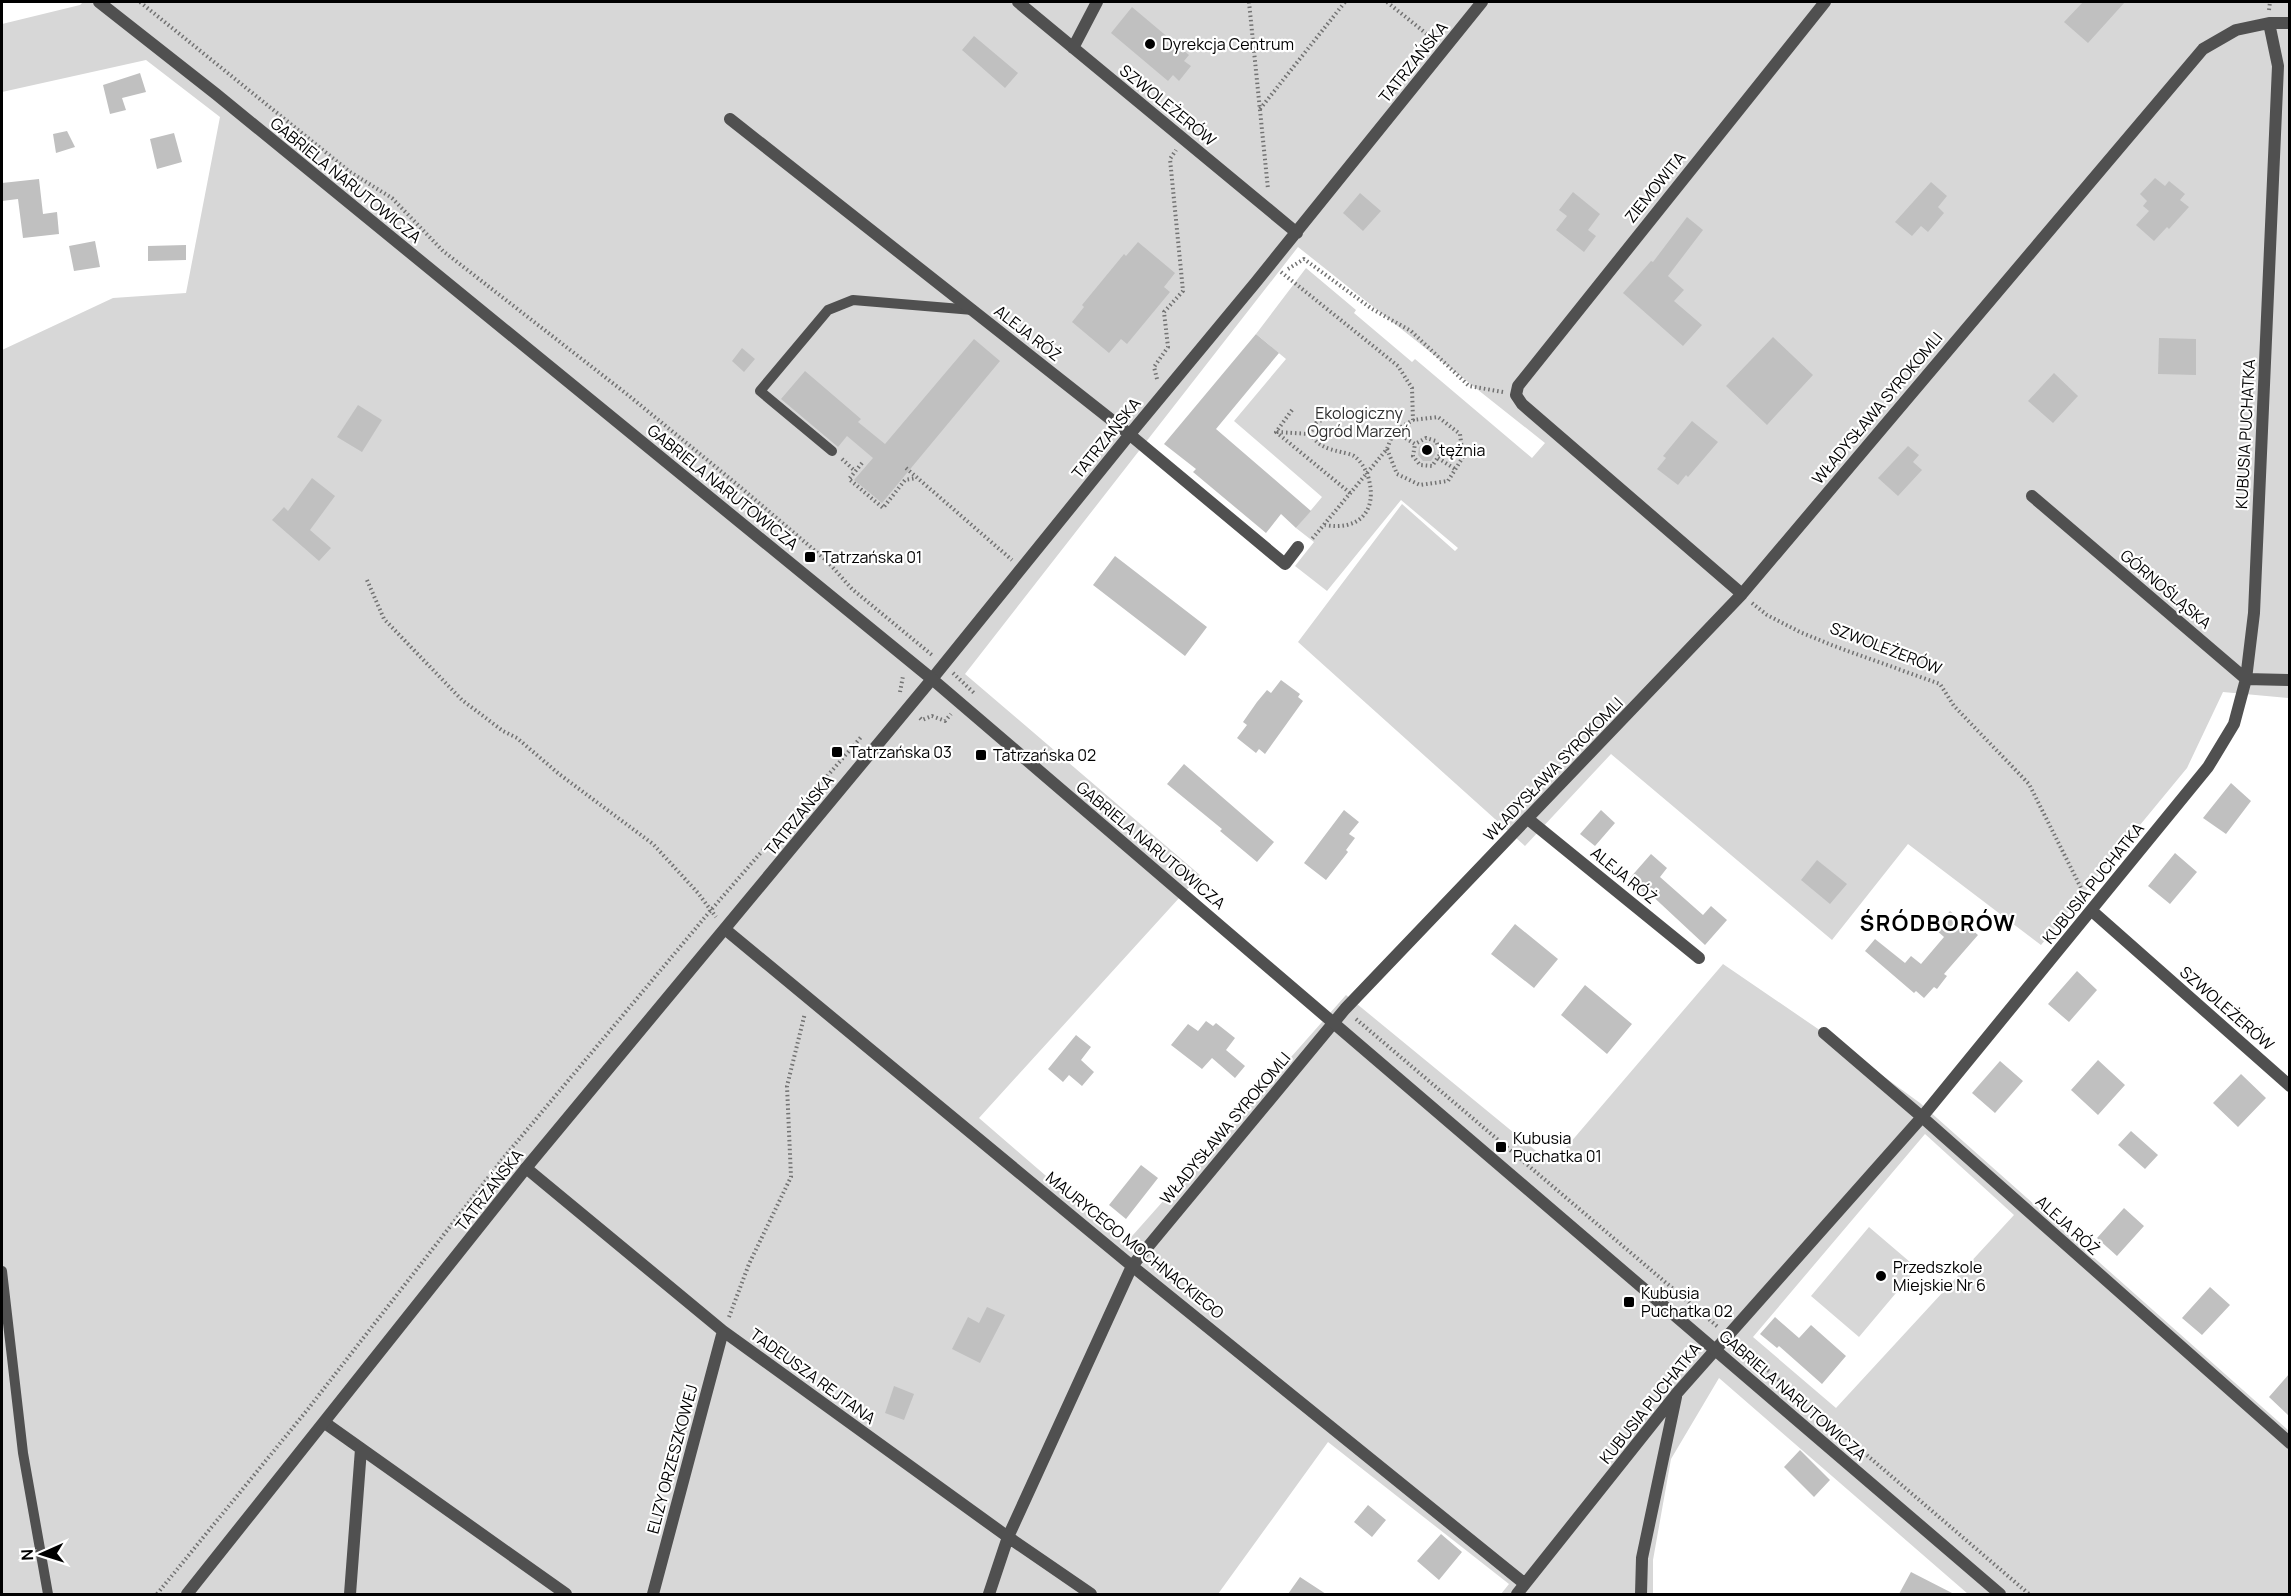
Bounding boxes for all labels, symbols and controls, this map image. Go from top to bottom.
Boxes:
street label: TATRZAŃSKA [1373,17,1453,107]
place label: Dyrekcja Centrum [1162,33,1294,55]
marker: Dyrekcja Centrum [1143,37,1157,51]
street label: SZWOLEŻERÓW [1115,59,1221,151]
street label: GABRIELA NARUTOWICZA [266,112,426,248]
street label: ZIEMOWITA [1620,147,1690,227]
street label: ALEJA RÓŻ [990,300,1066,366]
street label: WŁADYSŁAWA SYROKOMLI [1807,327,1947,489]
street label: KUBUSIA PUCHATKA [2230,359,2260,509]
street label: TATRZAŃSKA [1066,393,1146,483]
park label: Ekologiczny Ogród Marzeń [1307,402,1411,442]
street label: GABRIELA NARUTOWICZA [643,419,803,555]
place label: tężnia [1439,439,1485,461]
marker: tężnia [1420,443,1434,457]
street label: GÓRNOŚLĄSKA [2116,544,2216,634]
place label: Tatrzańska 01 [822,546,922,568]
marker: Tatrzańska 01 [803,550,817,564]
street label: SZWOLEŻERÓW [1827,617,1945,679]
street label: WŁADYSŁAWA SYROKOMLI [1478,692,1628,846]
place label: Tatrzańska 03 [849,741,952,763]
place label: Tatrzańska 02 [993,744,1096,766]
marker: Tatrzańska 03 [830,745,844,759]
marker: Tatrzańska 02 [974,748,988,762]
street label: TATRZAŃSKA [759,770,839,860]
street label: GABRIELA NARUTOWICZA [1072,776,1230,914]
street label: KUBUSIA PUCHATKA [2037,818,2149,948]
street label: ALEJA RÓŻ [1586,841,1662,909]
district label: ŚRÓDBORÓW [1860,908,2016,938]
street label: SZWOLEŻERÓW [2175,961,2279,1055]
street label: WŁADYSŁAWA SYROKOMLI [1155,1047,1295,1209]
place label: Kubusia Puchatka 01 [1513,1127,1602,1167]
marker: Kubusia Puchatka 01 [1494,1140,1508,1154]
street label: TATRZAŃSKA [450,1144,528,1236]
street label: MAURYCEGO MOCHNACKIEGO [1041,1166,1229,1324]
street label: ALEJA RÓŻ [2031,1190,2105,1260]
place label: Przedszkole Miejskie Nr 6 [1893,1256,1986,1296]
marker: Przedszkole Miejskie Nr 6 [1874,1269,1888,1283]
place label: Kubusia Puchatka 02 [1641,1282,1733,1322]
marker: Kubusia Puchatka 02 [1622,1295,1636,1309]
street label: TADEUSZA REJTANA [746,1323,880,1429]
street label: GABRIELA NARUTOWICZA [1715,1325,1871,1465]
street label: KUBUSIA PUCHATKA [1594,1338,1706,1468]
street label: ELIZY ORZESZKOWEJ [641,1382,703,1536]
north arrow [12,1524,72,1584]
text: N [16,1548,38,1561]

